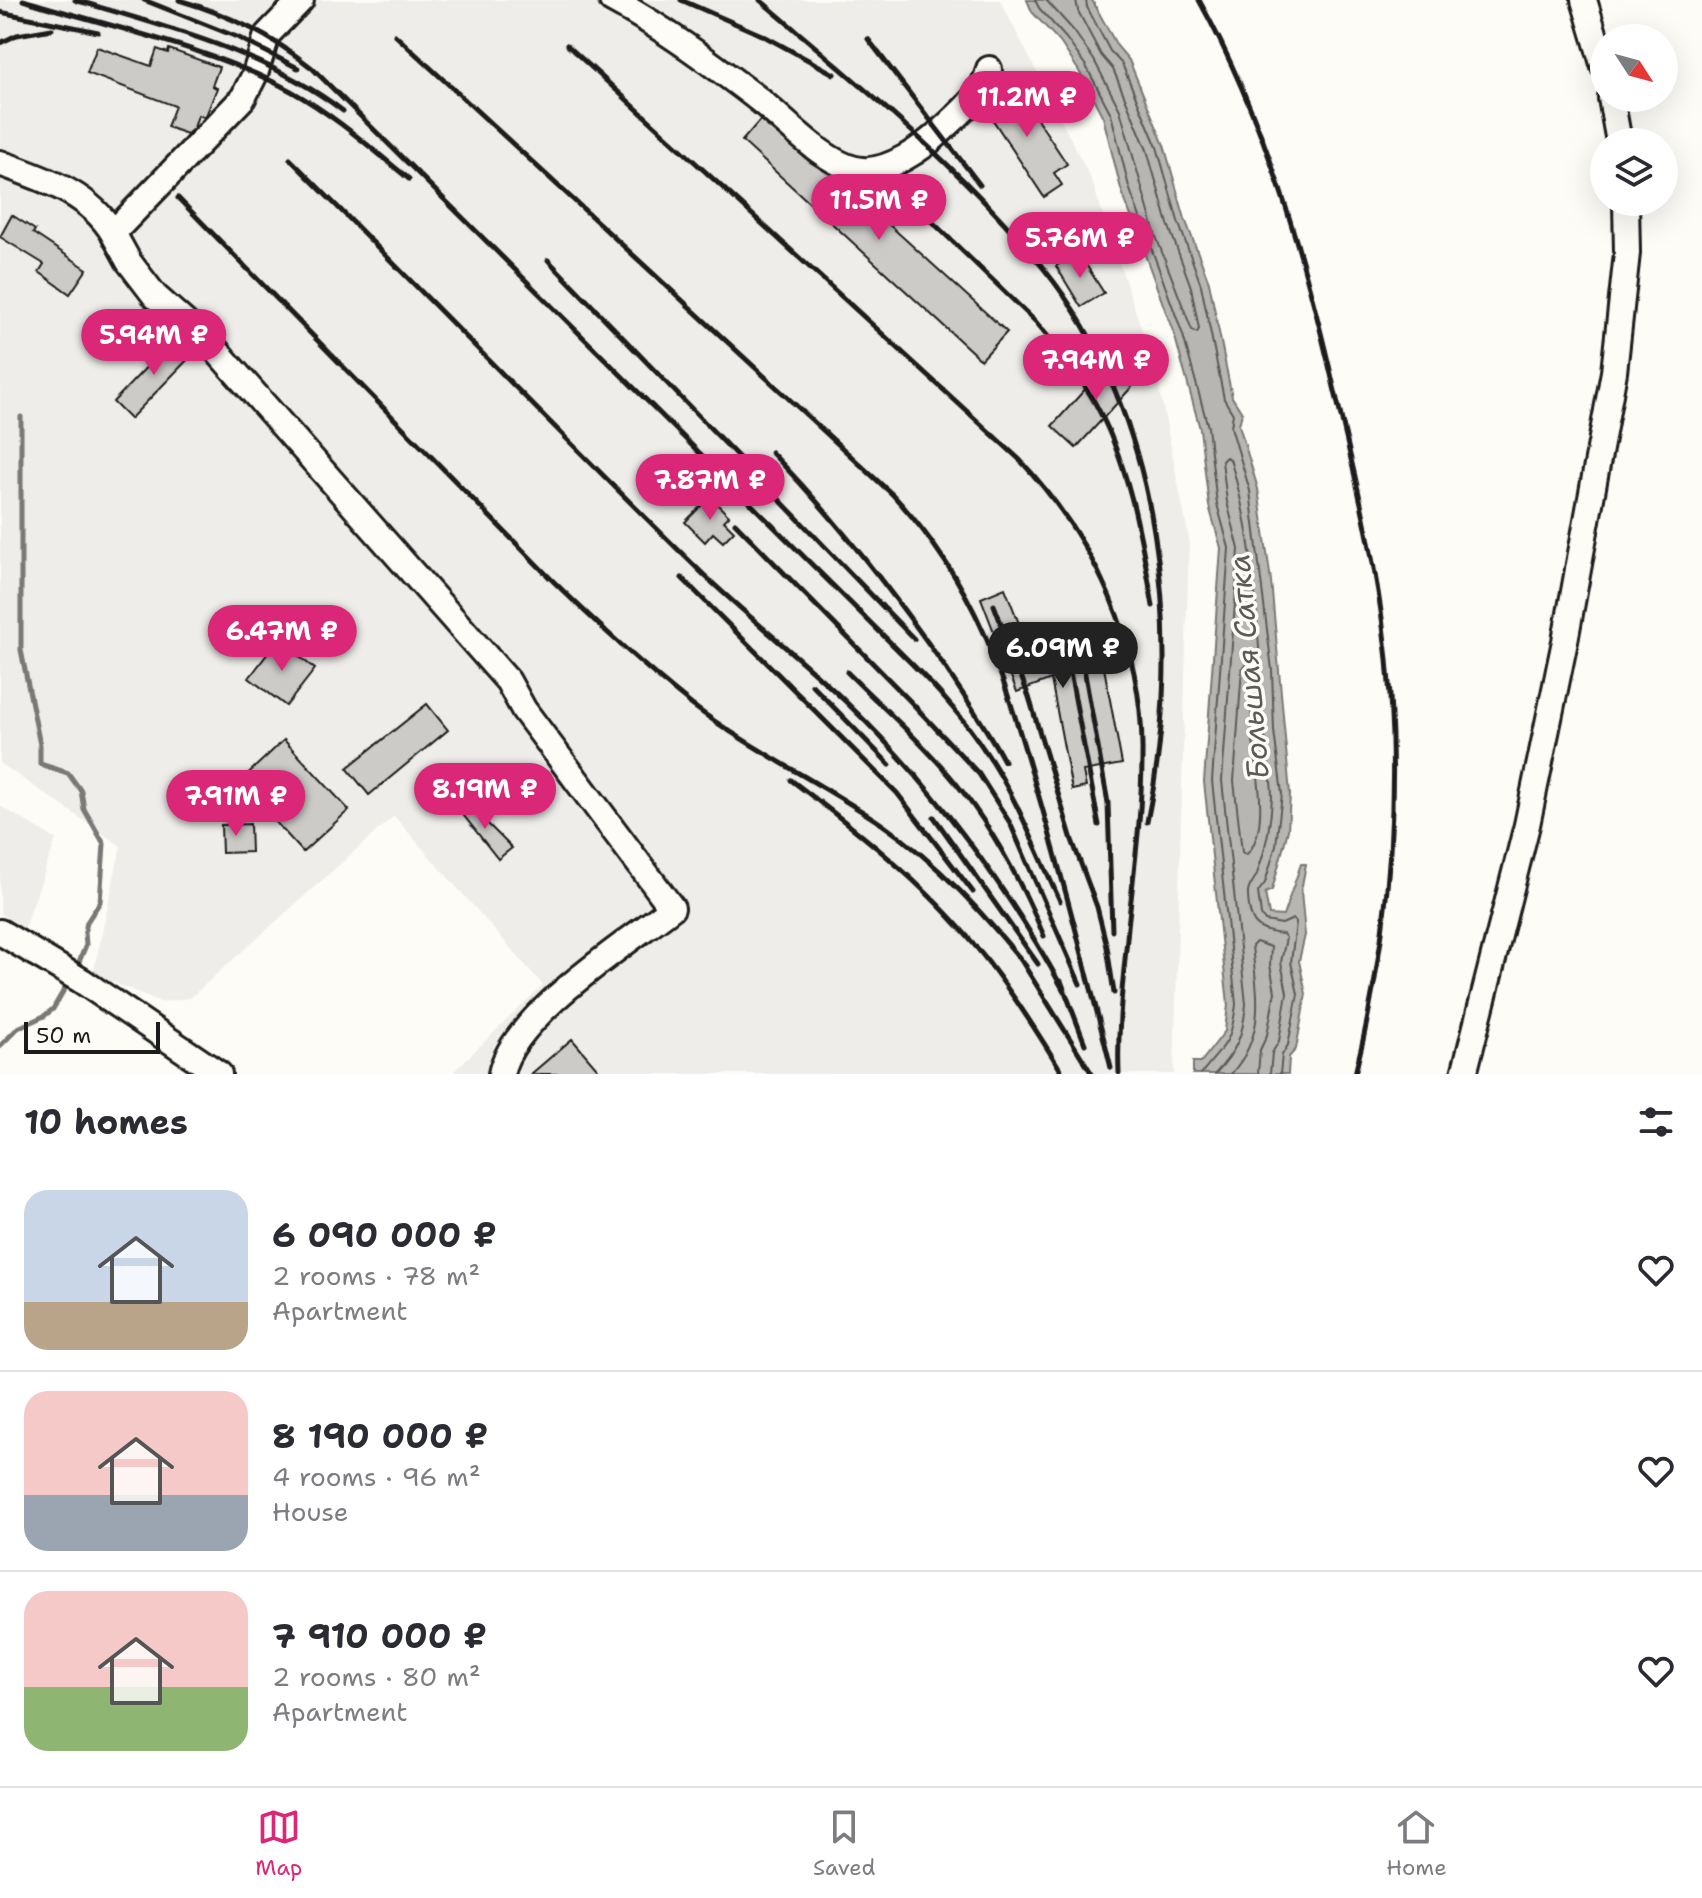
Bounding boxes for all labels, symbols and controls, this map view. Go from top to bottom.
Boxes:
north arrow [1590,24,1678,112]
map controls [1590,24,1678,216]
pin: 11.2M ₽ [953,71,1101,139]
text: 11.2M ₽ [977,79,1077,114]
button: layers [1590,128,1678,216]
pin: 11.5M ₽ [805,174,953,242]
text: 11.5M ₽ [829,182,929,217]
pin: 5.76M ₽ [1006,212,1154,280]
text: 5.76M ₽ [1025,220,1135,255]
pin: 5.94M ₽ [80,309,228,377]
text: 5.94M ₽ [99,317,209,352]
pin: 7.94M ₽ [1022,334,1170,402]
text: 7.94M ₽ [1041,342,1151,377]
pin: 7.87M ₽ [636,454,784,522]
text: 7.87M ₽ [654,462,766,497]
water label: Большая Сатка [1218,552,1279,782]
pin: 6.47M ₽ [208,605,356,673]
text: 6.47M ₽ [226,613,338,648]
pin: 6.09M ₽ [989,622,1137,690]
text: 6.09M ₽ [1006,630,1120,665]
pin: 8.19M ₽ [411,763,559,831]
pin: 7.91M ₽ [162,770,310,838]
text: 8.19M ₽ [432,771,538,806]
text: 7.91M ₽ [184,778,288,813]
scale bar [24,1018,160,1054]
text: 50 m [36,1021,91,1050]
text: 10 homes [24,1099,188,1145]
icon: filters [1634,1100,1678,1144]
text: 6 090 000 ₽ [272,1212,497,1258]
icon: home [88,1222,184,1318]
icon: heart [1634,1248,1678,1292]
text: 2 rooms · 78 m² [272,1258,480,1293]
text: Apartment [272,1293,408,1328]
text: 8 190 000 ₽ [272,1413,488,1459]
icon: home [88,1423,184,1519]
icon: heart [1634,1449,1678,1493]
text: 4 rooms · 96 m² [272,1459,481,1494]
text: House [272,1494,348,1529]
text: 7 910 000 ₽ [272,1613,487,1659]
icon: home [88,1623,184,1719]
icon: heart [1634,1649,1678,1693]
text: 2 rooms · 80 m² [272,1659,481,1694]
text: Apartment [272,1694,408,1729]
tab: Map [255,1805,302,1882]
tab: Saved [813,1805,876,1882]
tab: Home [1386,1805,1447,1882]

